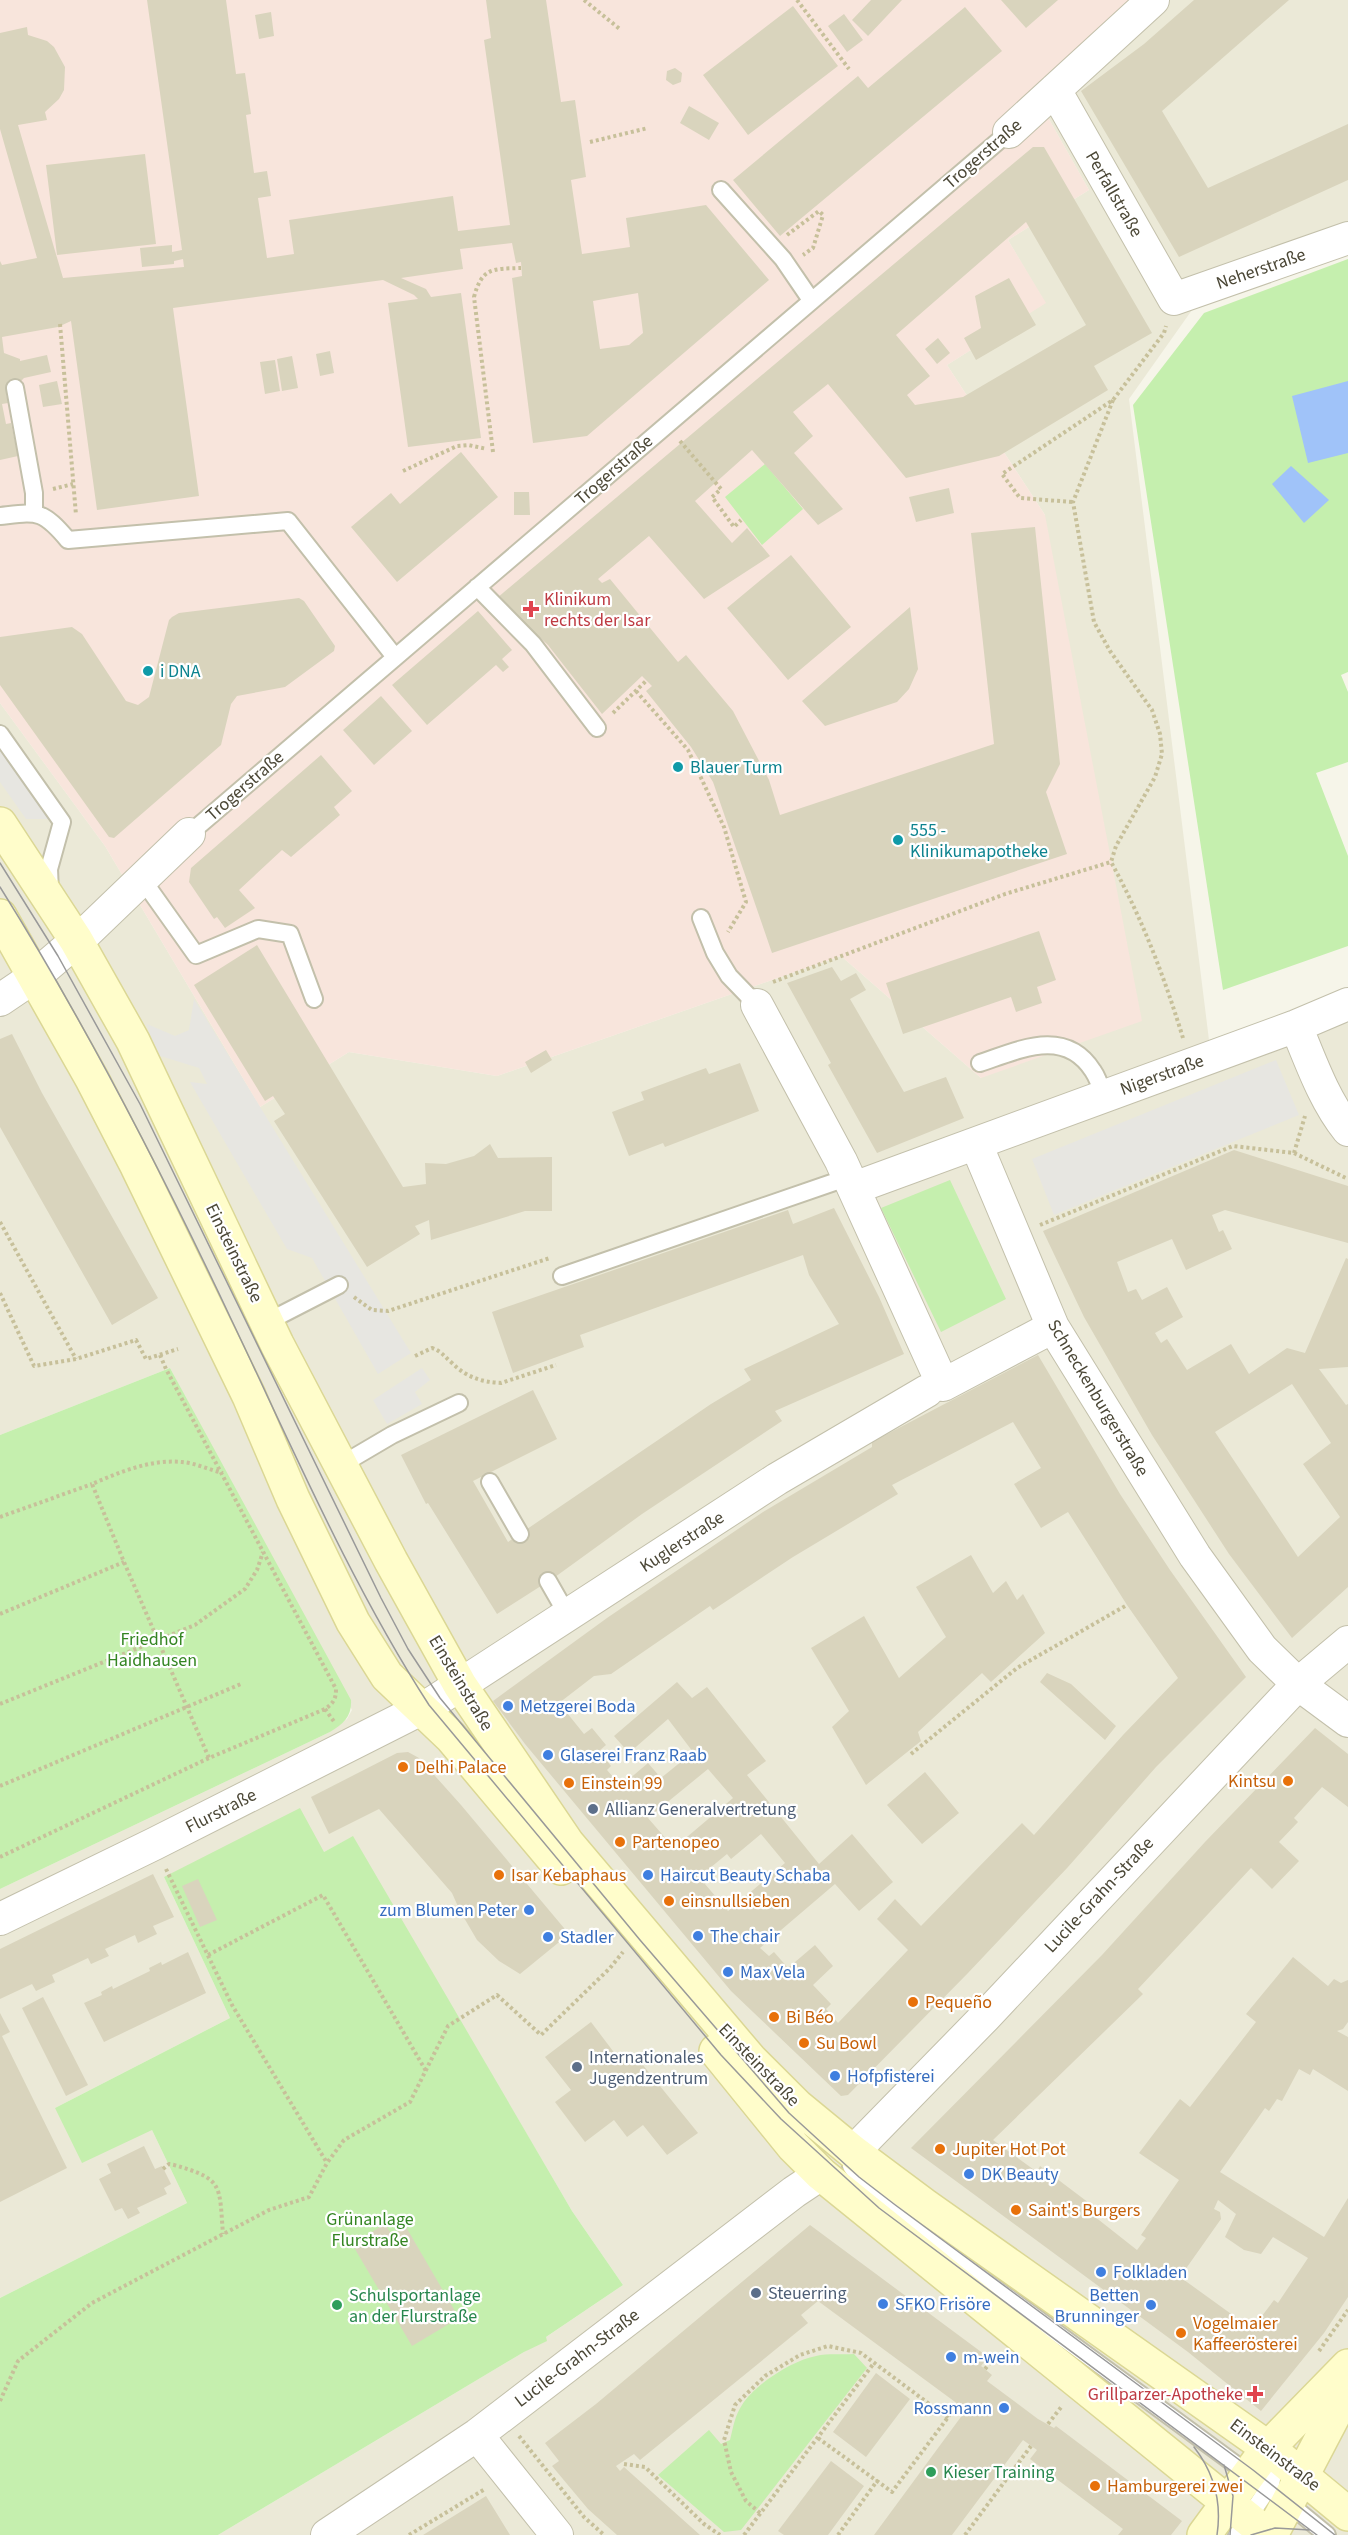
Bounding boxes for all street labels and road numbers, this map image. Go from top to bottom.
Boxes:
street label: Trogerstraße [939,113,1027,195]
street label: Perfallstraße [1079,146,1149,242]
street label: Neherstraße [1213,242,1309,296]
street label: Trogerstraße [570,429,658,511]
street label: Trogerstraße [201,745,289,827]
street label: Nigerstraße [1117,1048,1207,1102]
street label: Einsteinstraße [199,1199,269,1307]
street label: Schneckenburgerstraße [1041,1315,1155,1481]
street label: Kuglerstraße [635,1505,729,1579]
street label: Einsteinstraße [423,1631,499,1736]
street label: Flurstraße [181,1782,261,1840]
street label: Lucile-Grahn-Straße [1038,1831,1160,1959]
street label: Einsteinstraße [713,2018,805,2112]
street label: Lucile-Grahn-Straße [509,2303,645,2413]
street label: Einsteinstraße [1225,2413,1325,2497]

